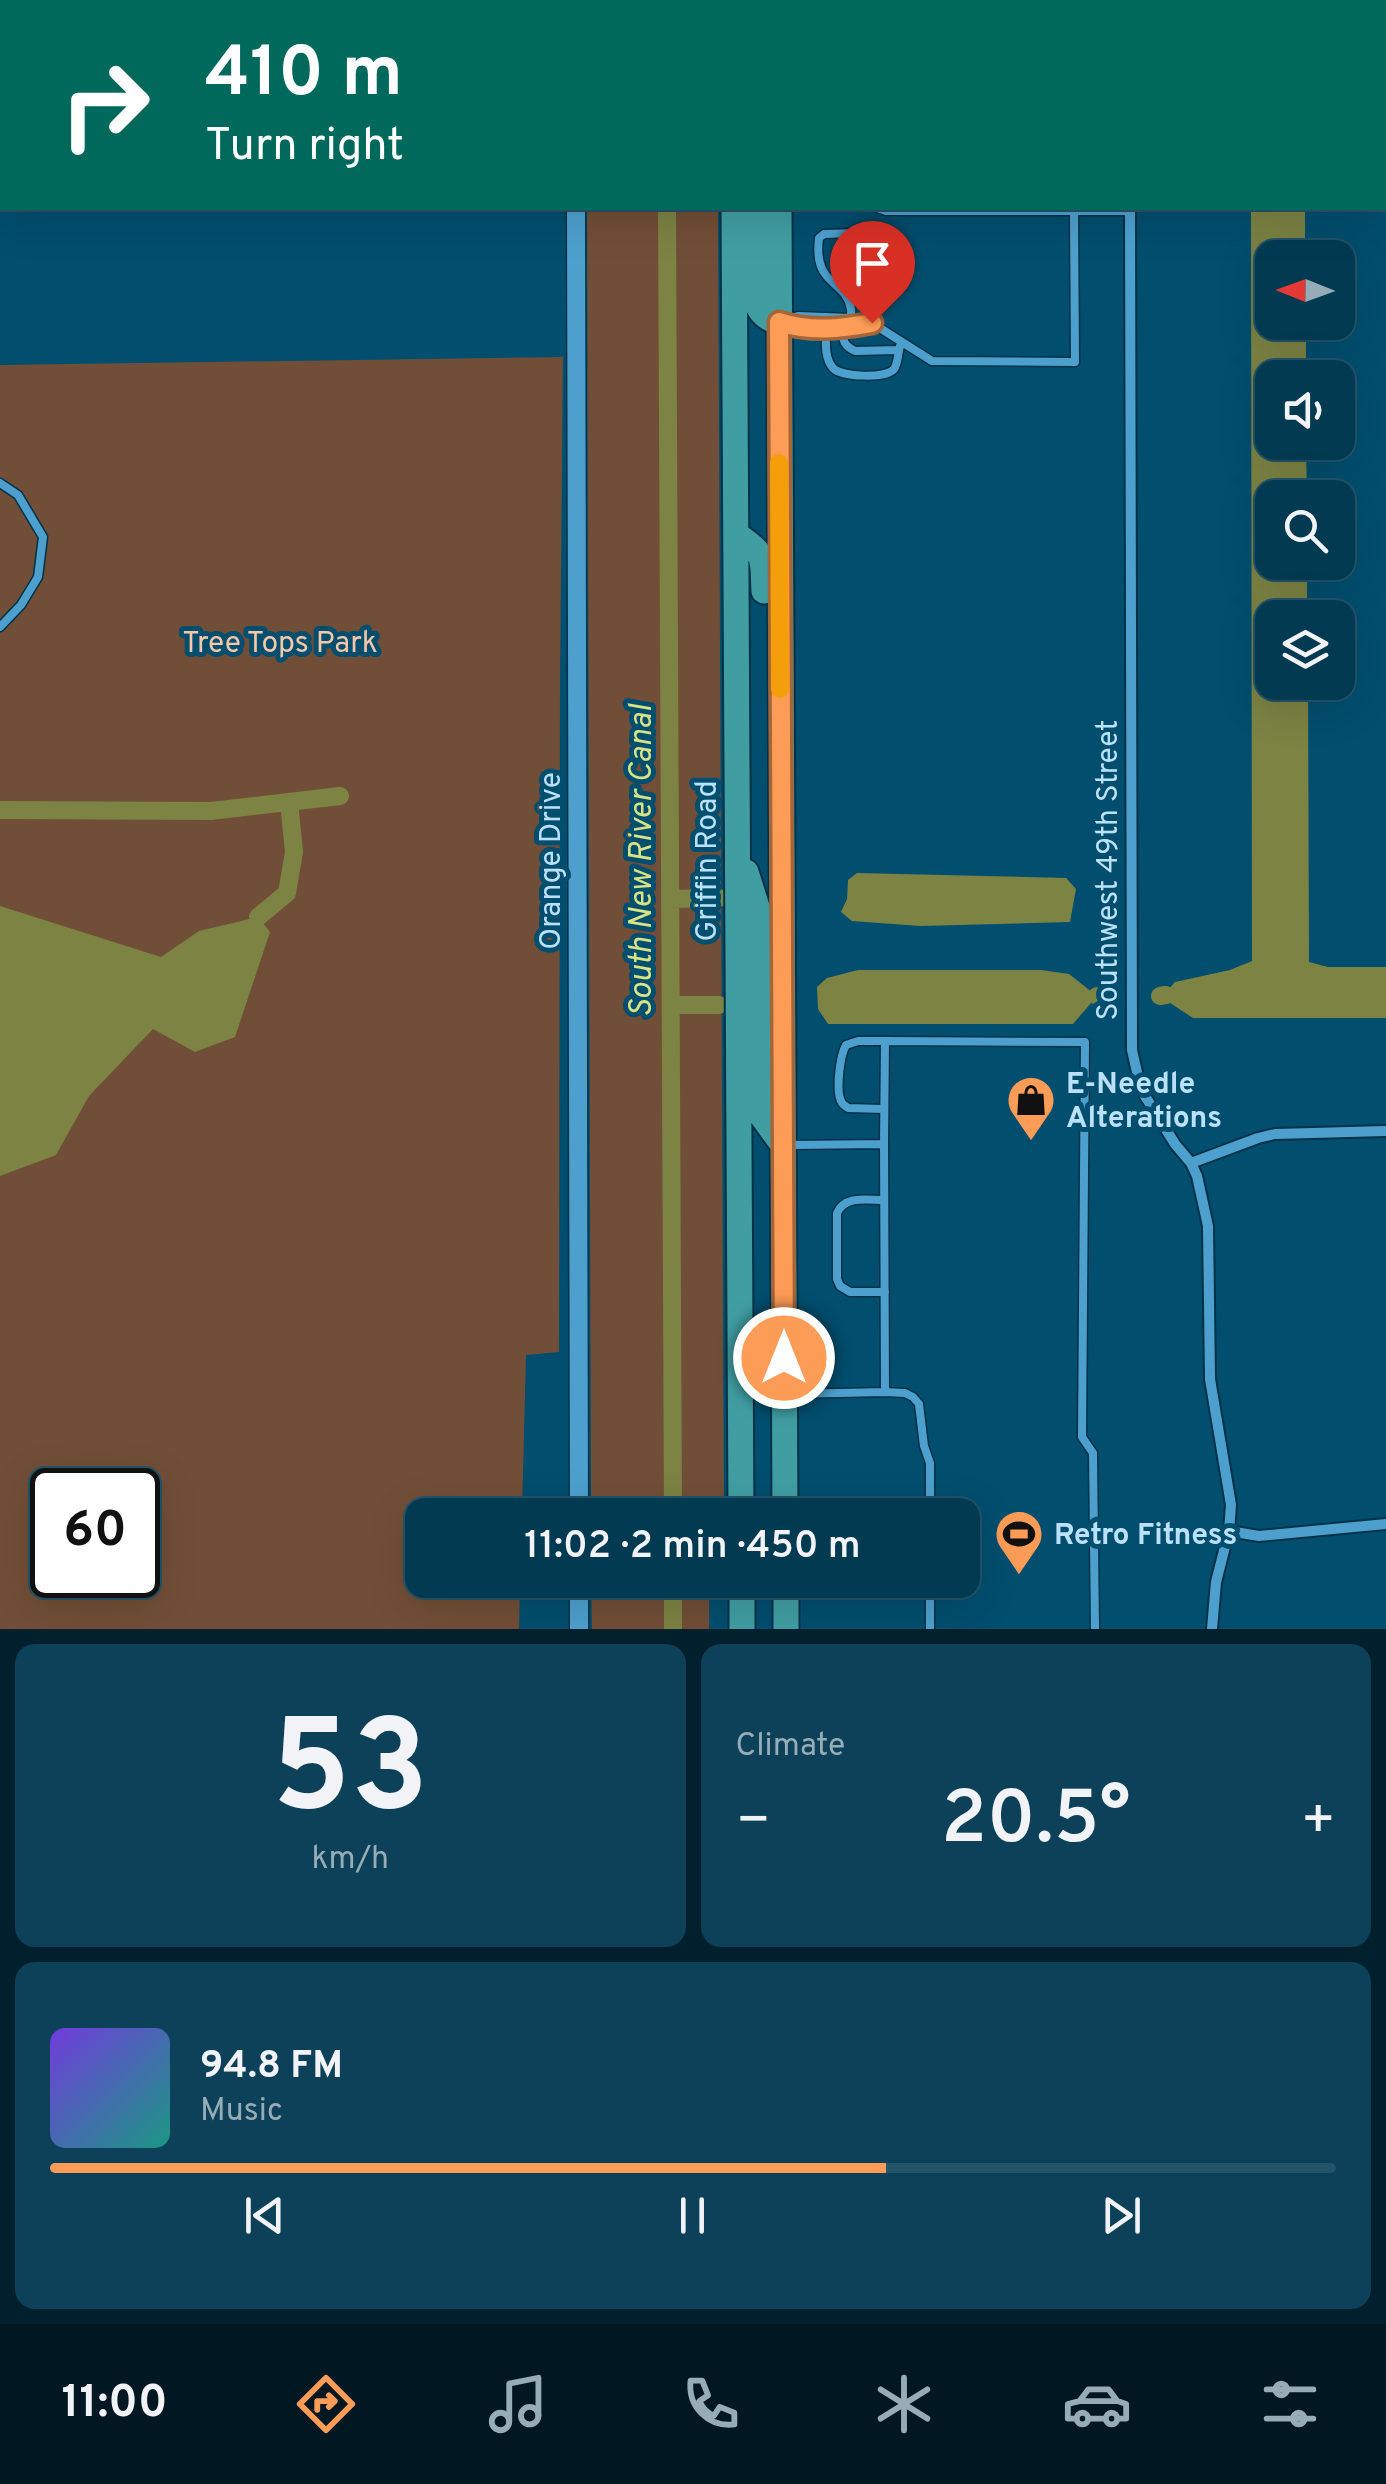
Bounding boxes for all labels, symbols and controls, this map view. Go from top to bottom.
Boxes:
text: 410 m [205,32,403,121]
icon: right [40,40,170,170]
text: Turn right [205,119,404,176]
pin [830,221,915,324]
icon: arrive [845,236,900,291]
north arrow [1255,240,1355,340]
map controls [1255,240,1355,700]
button: sound [1255,360,1355,460]
button: search [1255,480,1355,580]
button: layers [1255,600,1355,700]
park label: Tree Tops Park [182,626,378,663]
water label: South New River Canal [623,703,663,1017]
street label: Southwest 49th Street [1091,720,1128,1020]
street label: Orange Drive [534,772,571,950]
street label: Griffin Road [690,780,727,942]
place label: E-Needle Alterations [1066,1067,1222,1138]
shop icon: E-Needle Alterations [1005,1074,1057,1142]
position arrow [732,1306,836,1410]
speed limit sign: 60 [30,1468,160,1598]
sports icon: Retro Fitness [993,1508,1045,1576]
place label: Retro Fitness [1054,1518,1237,1555]
text: 11:02 · 2 min · 450 m [524,1523,861,1572]
text: 53 [272,1692,429,1857]
text: Climate [736,1727,845,1767]
text: 20.5° [941,1775,1131,1870]
text: − [736,1788,771,1858]
text: + [1301,1788,1336,1858]
text: km/h [311,1840,389,1880]
text: 94.8 FM [200,2043,343,2092]
text: Music [200,2092,283,2132]
icon: previous [237,2188,292,2243]
icon: pause [665,2188,720,2243]
icon: next [1094,2188,1149,2243]
icon: directions [291,2369,361,2439]
icon: music [483,2369,553,2439]
icon: phone [676,2369,746,2439]
icon: climate [869,2369,939,2439]
icon: car [1062,2369,1132,2439]
icon: filters [1255,2369,1325,2439]
text: 11:00 [61,2376,168,2433]

